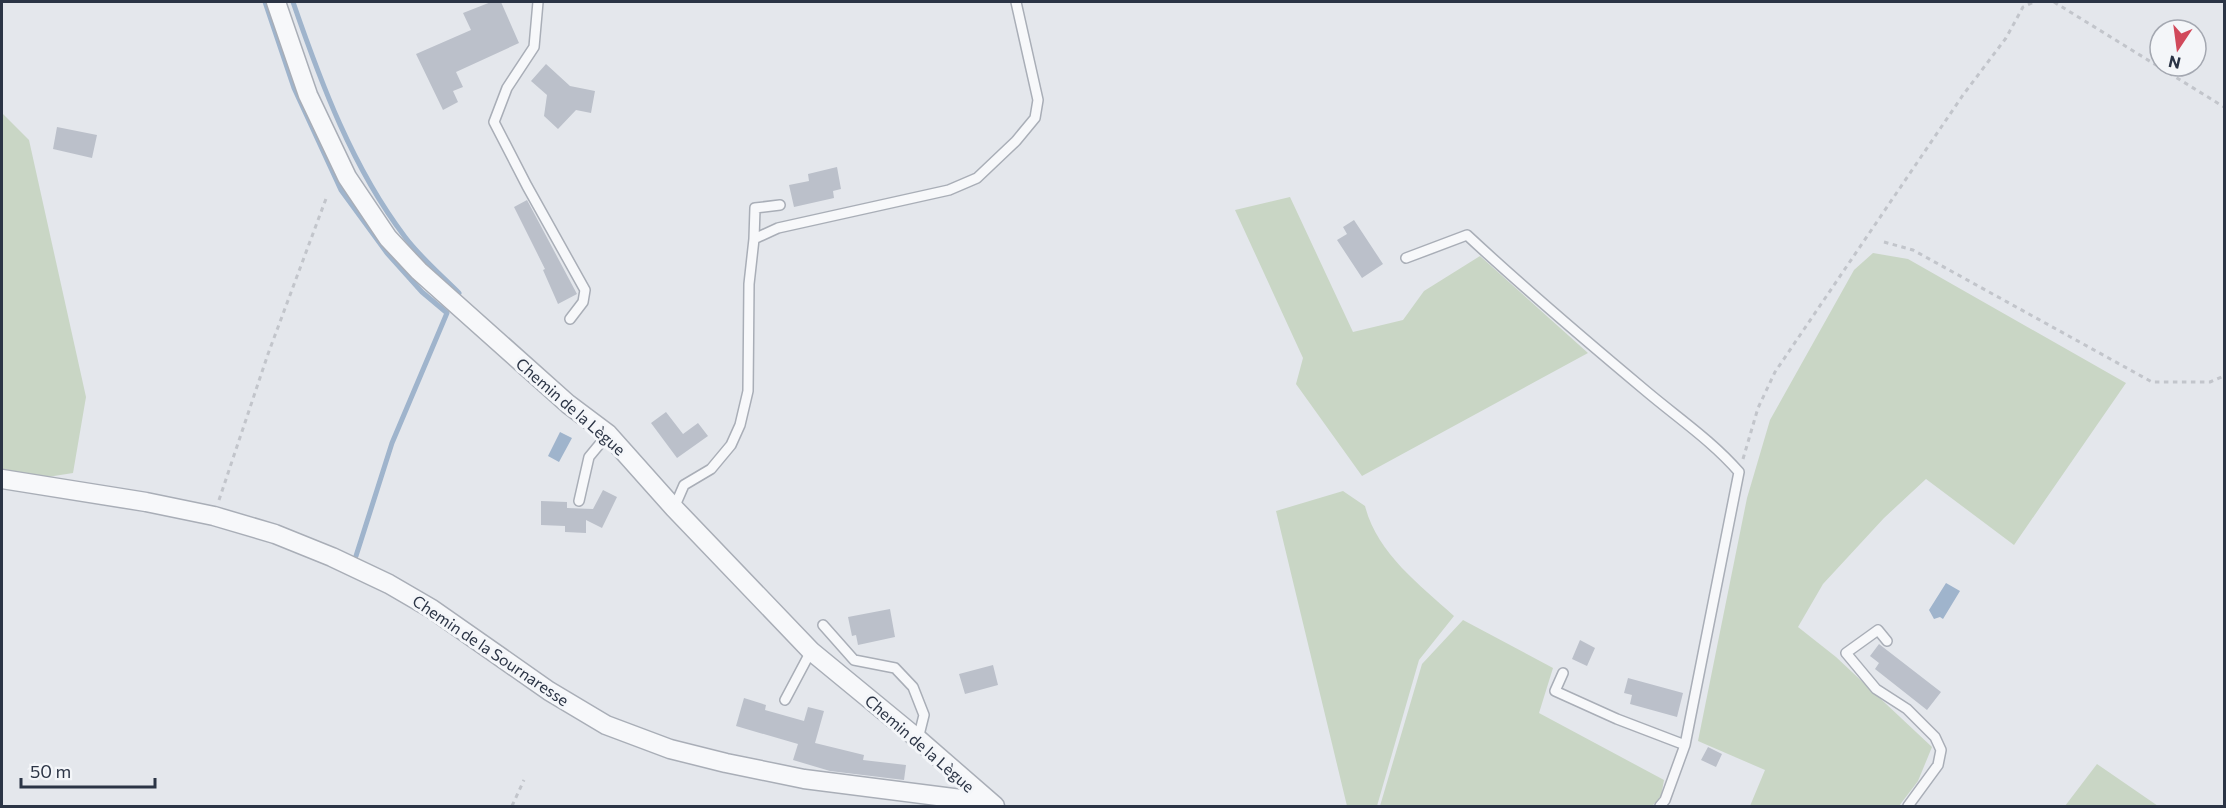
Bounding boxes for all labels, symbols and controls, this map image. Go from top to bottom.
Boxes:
north arrow [2148,18,2208,78]
text: N [2167,52,2182,74]
street label: Chemin de la Lègue [512,353,630,459]
street label: Chemin de la Sournaresse [409,591,573,709]
street label: Chemin de la Lègue [861,690,979,796]
scale bar [21,751,154,789]
text: 50 m [30,760,71,782]

